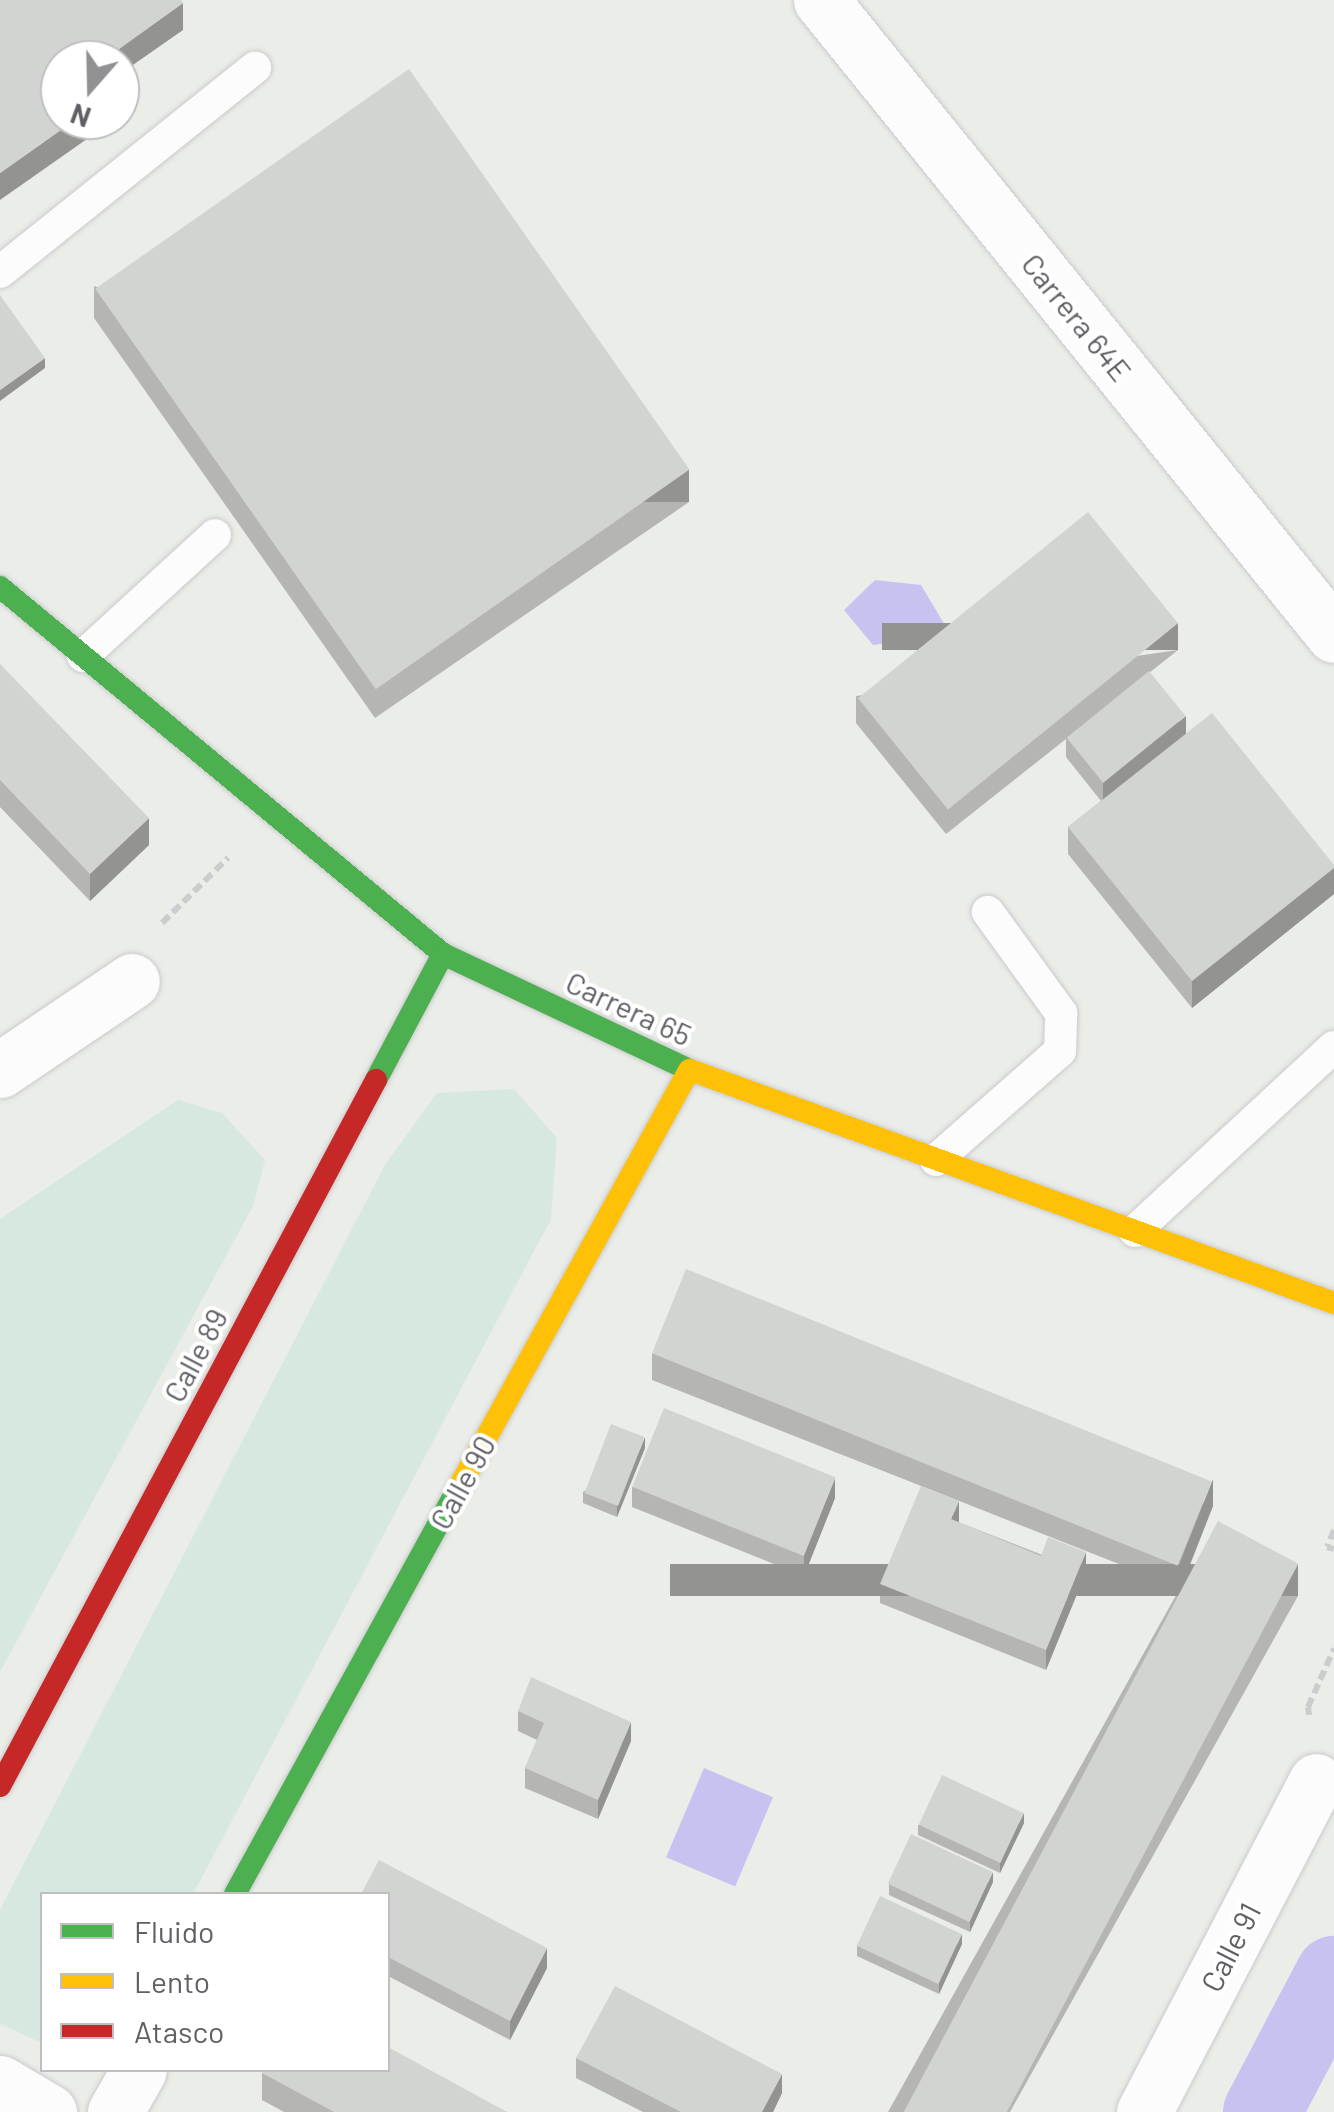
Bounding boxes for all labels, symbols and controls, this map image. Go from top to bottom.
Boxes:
north arrow [40,40,140,140]
text: N [66,97,95,135]
street label: Carrera 64E [1015,246,1139,388]
street label: Carrera 65 [561,963,697,1053]
street label: Calle 89 [156,1302,234,1408]
street label: Calle 90 [422,1429,502,1535]
legend [40,1892,390,2072]
street label: Calle 91 [1192,1897,1268,1997]
text: Fluido [134,1913,214,1949]
text: Lento [134,1963,210,1999]
text: Atasco [134,2013,224,2049]

